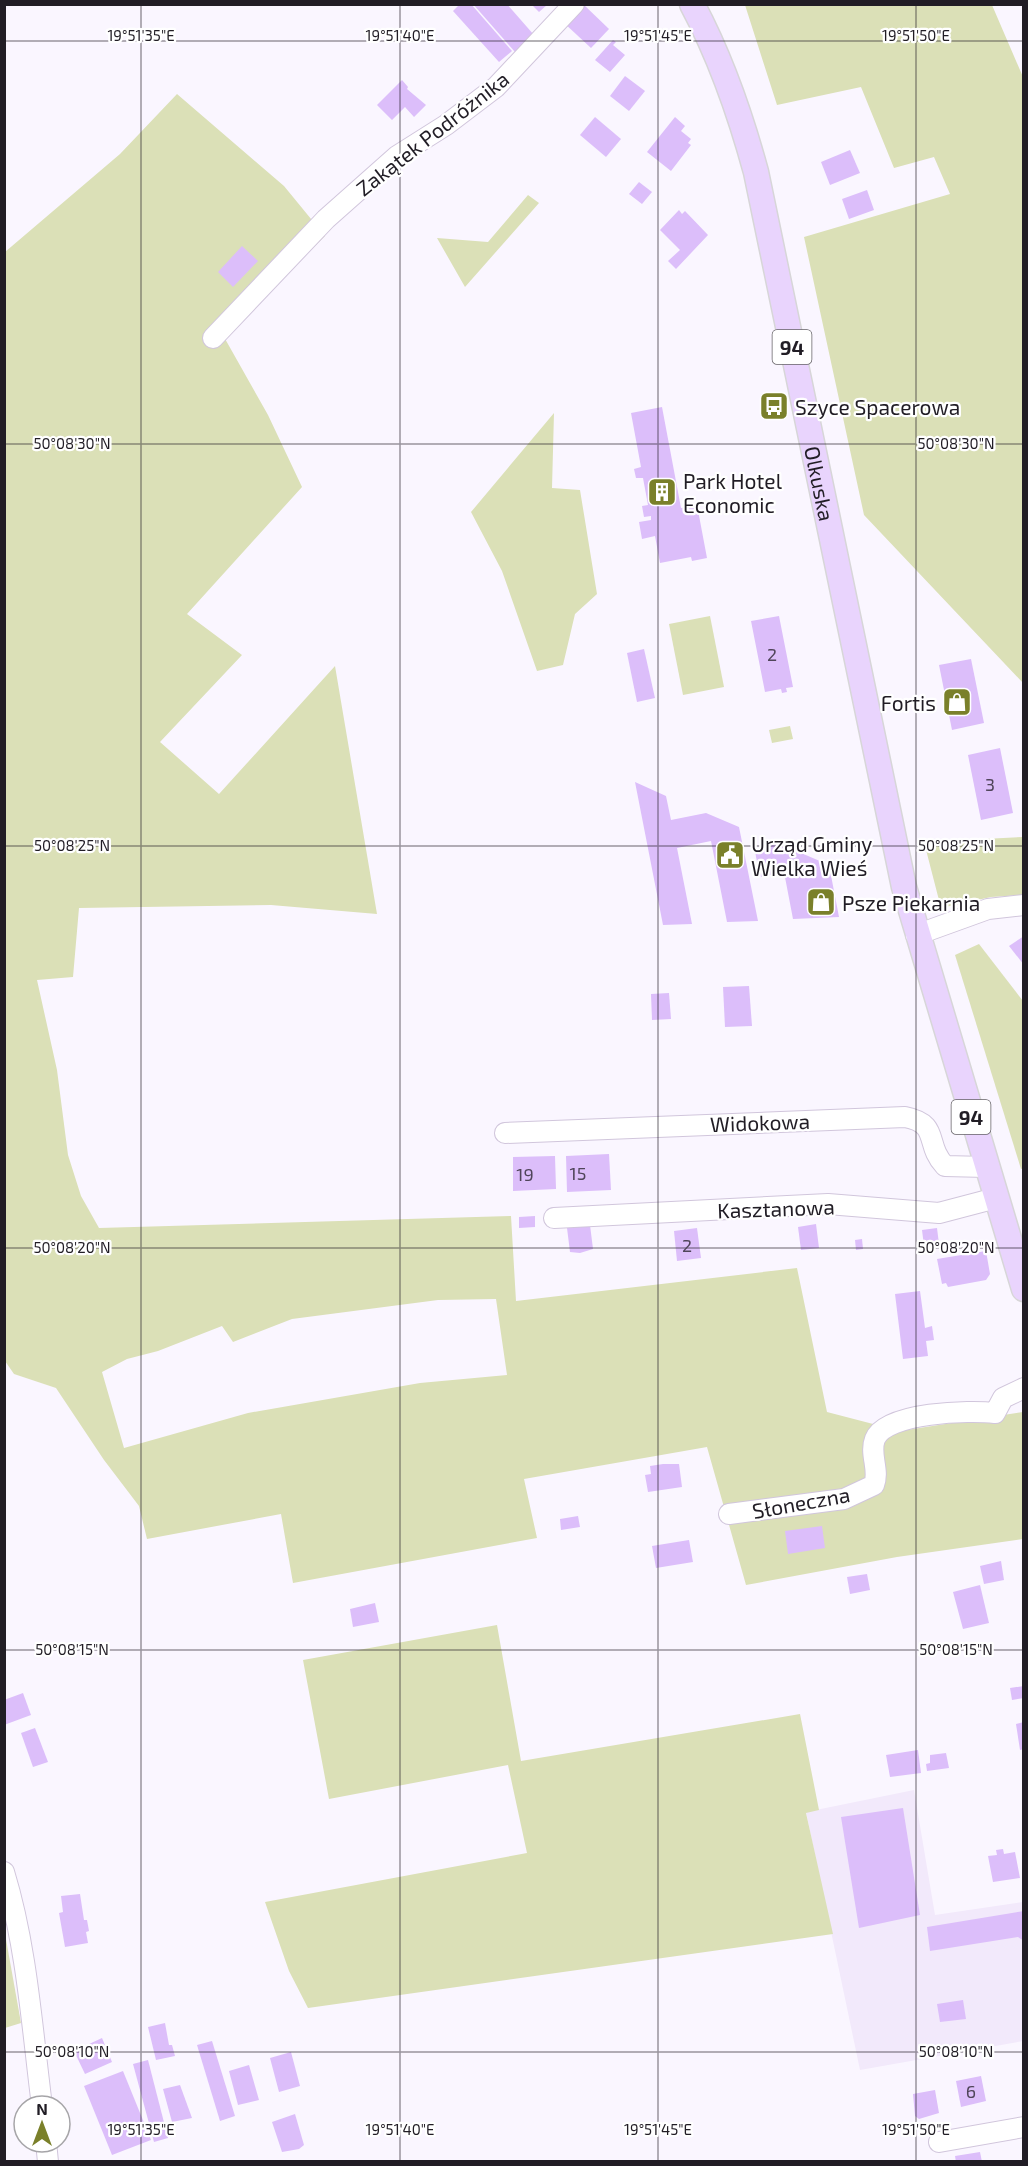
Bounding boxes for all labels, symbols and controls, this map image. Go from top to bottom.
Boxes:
text: 19°51'35"E [107,26,175,44]
text: 19°51'40"E [366,26,434,44]
text: 19°51'45"E [624,26,692,44]
text: 19°51'50"E [882,26,950,44]
street label: Zakątek Podróżnika [351,66,513,200]
road number: 94 [772,330,812,364]
bus stop icon: Szyce Spacerowa [758,390,790,422]
place label: Szyce Spacerowa [795,394,960,419]
text: 50°08'30"N [33,434,111,452]
text: 50°08'30"N [917,434,995,452]
street label: Olkuska [800,444,840,523]
place label: Park Hotel Economic [683,468,783,517]
building icon: Park Hotel Economic [646,476,678,508]
house number: 2 [767,643,777,665]
shop icon: Fortis [941,686,973,718]
place label: Fortis [881,690,936,715]
house number: 3 [985,773,995,795]
place label: Urząd Gminy Wielka Wieś [751,831,872,880]
text: 50°08'25"N [34,836,110,854]
text: 50°08'25"N [918,836,994,854]
public building icon: Urząd Gminy Wielka Wieś [714,839,746,871]
shop icon: Psze Piekarnia [805,886,837,918]
place label: Psze Piekarnia [842,890,980,915]
road number: 94 [952,1100,990,1134]
street label: Widokowa [710,1108,810,1136]
house number: 15 [570,1162,586,1184]
house number: 19 [516,1163,534,1185]
street label: Kasztanowa [717,1193,835,1223]
house number: 2 [682,1234,692,1256]
text: 50°08'20"N [33,1238,111,1256]
text: 50°08'20"N [917,1238,995,1256]
street label: Słoneczna [750,1481,852,1523]
text: 50°08'15"N [35,1640,109,1658]
text: 50°08'15"N [919,1640,993,1658]
text: 50°08'10"N [35,2042,109,2060]
text: 50°08'10"N [919,2042,993,2060]
house number: 6 [966,2080,976,2102]
north arrow [12,2094,72,2154]
text: N [36,2099,48,2118]
text: 19°51'35"E [107,2120,175,2138]
text: 19°51'40"E [366,2120,434,2138]
text: 19°51'45"E [624,2120,692,2138]
text: 19°51'50"E [882,2120,950,2138]

